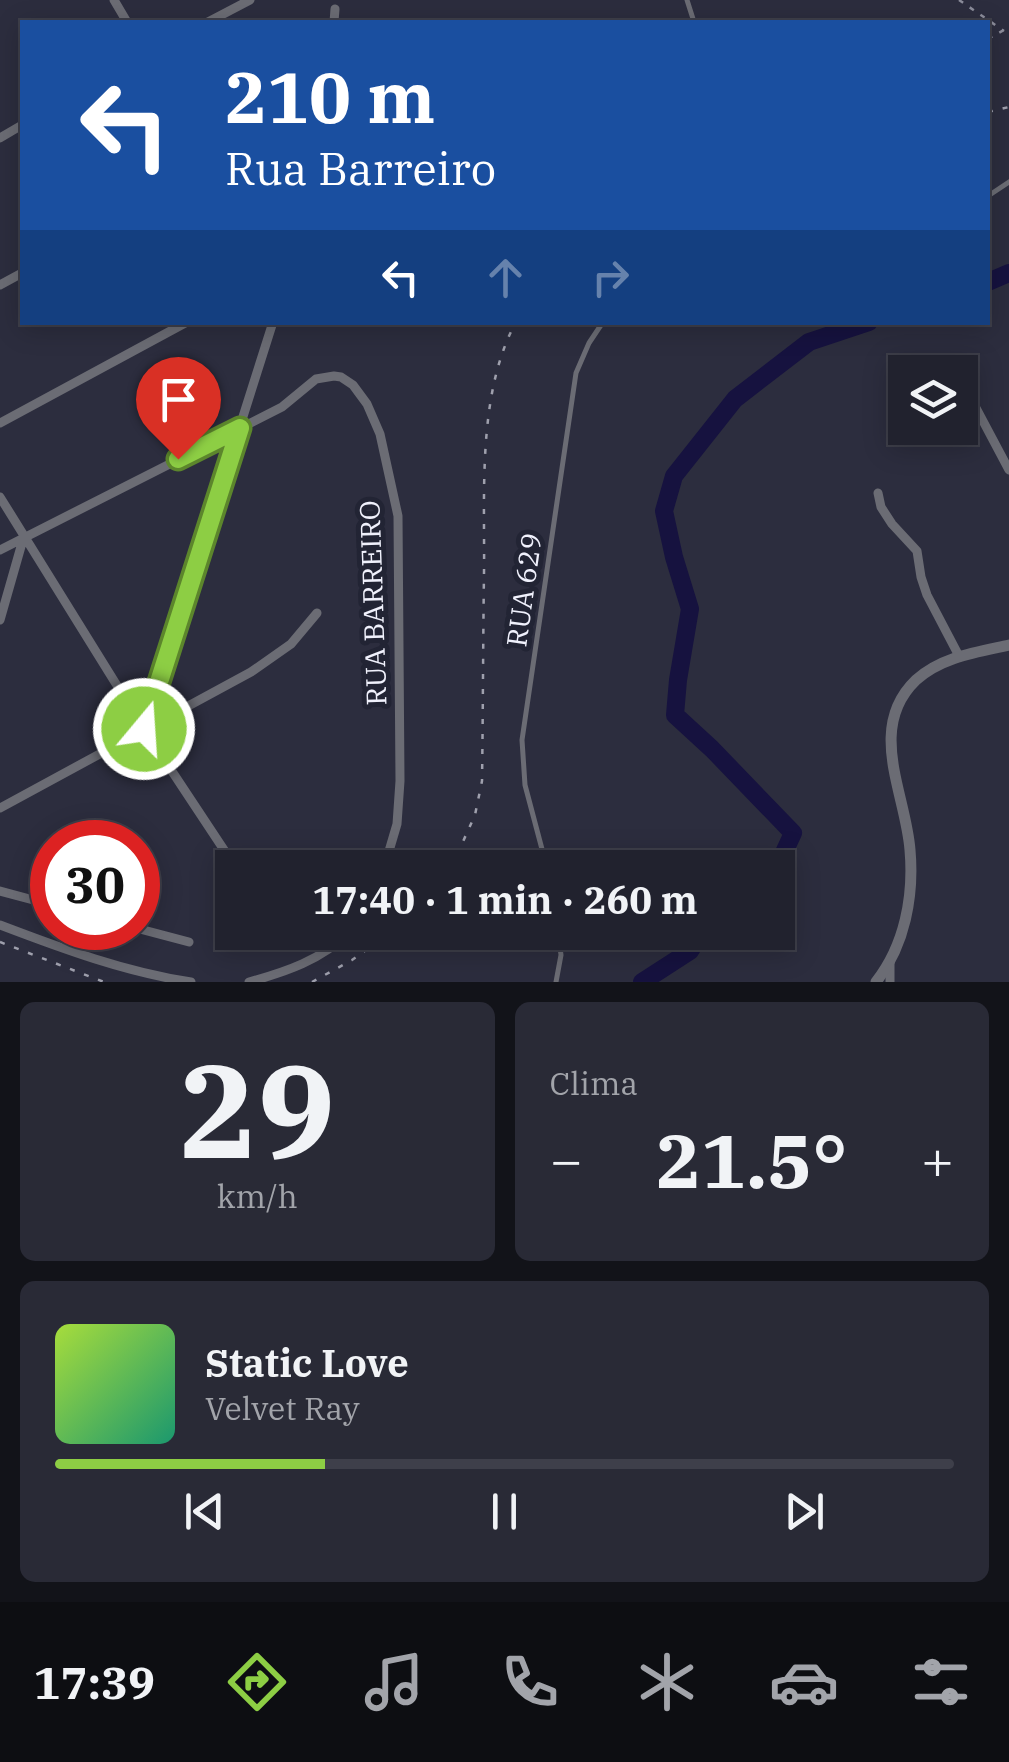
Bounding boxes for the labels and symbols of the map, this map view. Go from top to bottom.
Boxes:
pin [136,357,221,460]
street label: RUA BARREIRO [350,500,395,706]
street label: RUA 629 [497,531,550,649]
position arrow [92,677,196,781]
speed limit sign: 30 [30,820,160,950]

